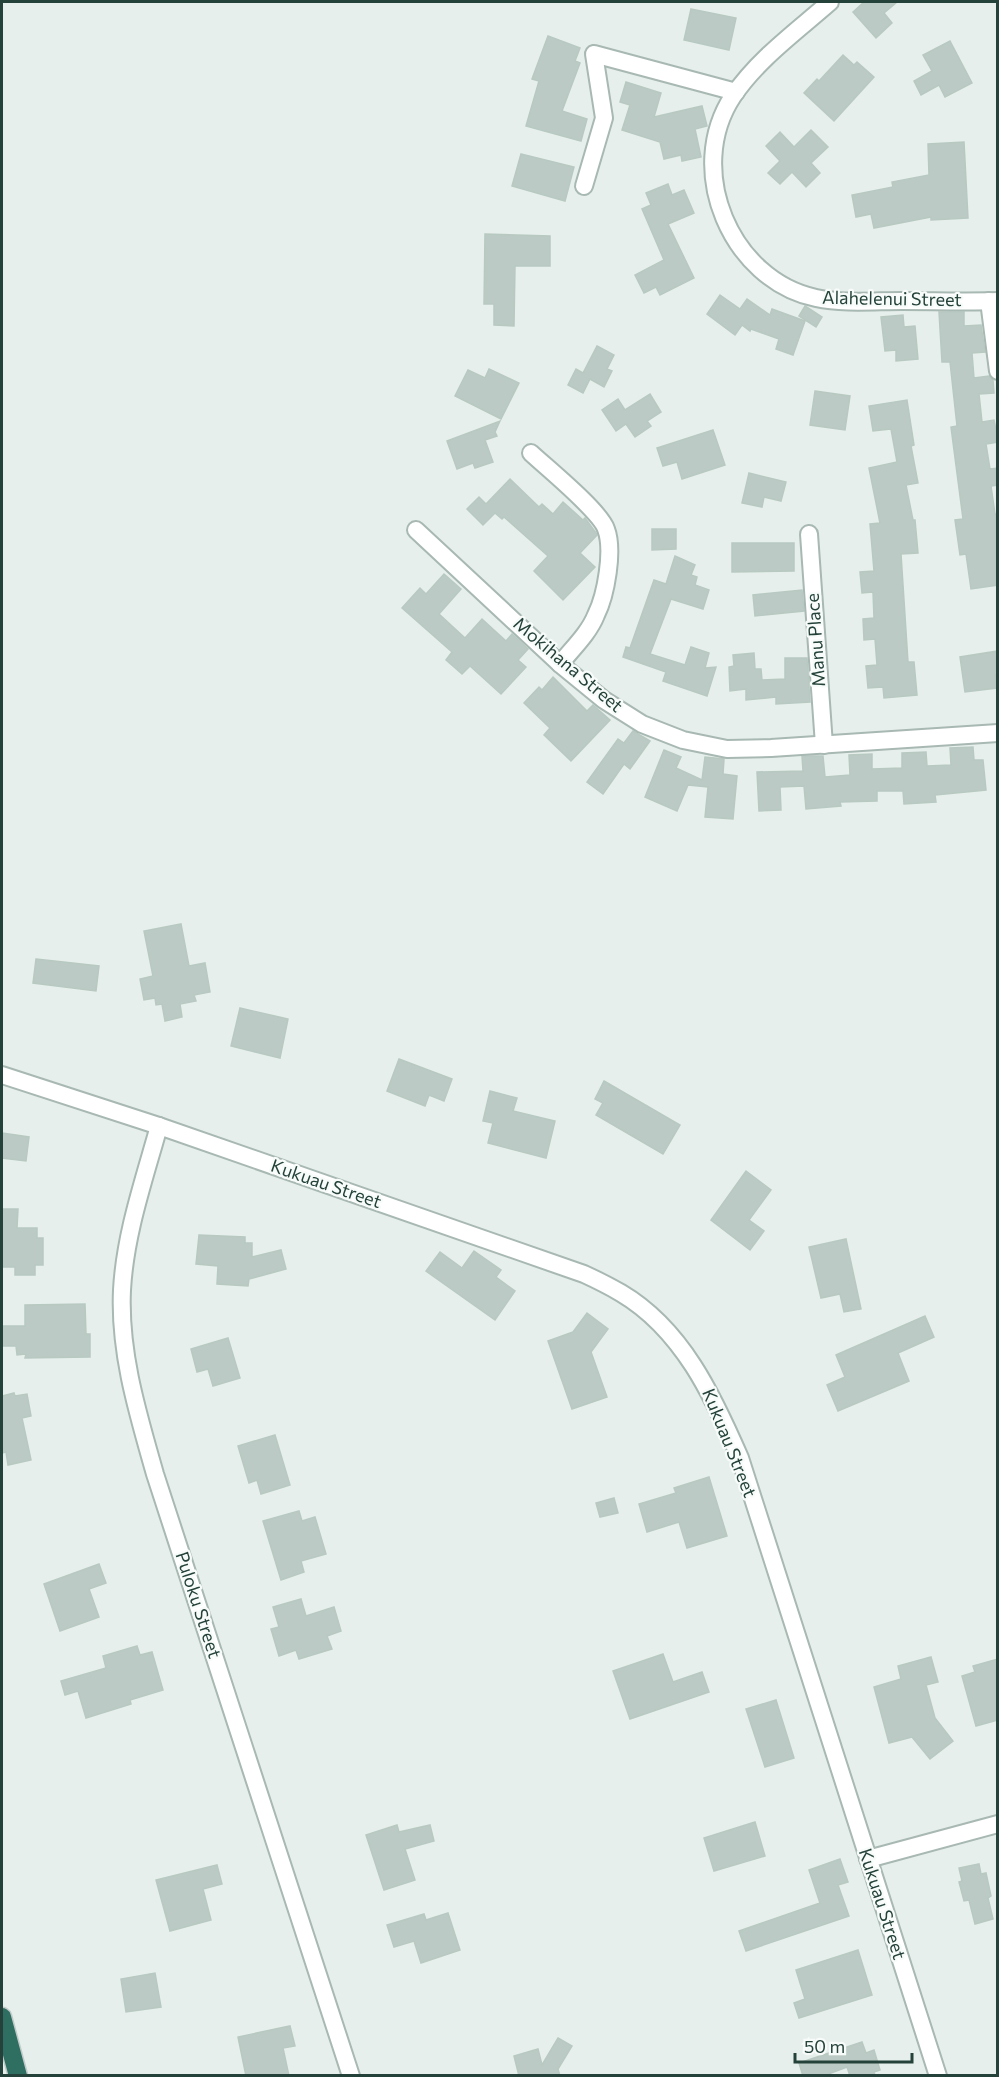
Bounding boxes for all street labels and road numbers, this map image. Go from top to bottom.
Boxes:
street label: Alahelenui Street [822,286,962,310]
street label: Manu Place [801,592,829,688]
street label: Mokihana Street [509,612,628,716]
street label: Kukuau Street [268,1154,385,1212]
street label: Kukuau Street [698,1385,762,1500]
street label: Puloku Street [171,1549,227,1661]
street label: Kukuau Street [855,1845,911,1962]

